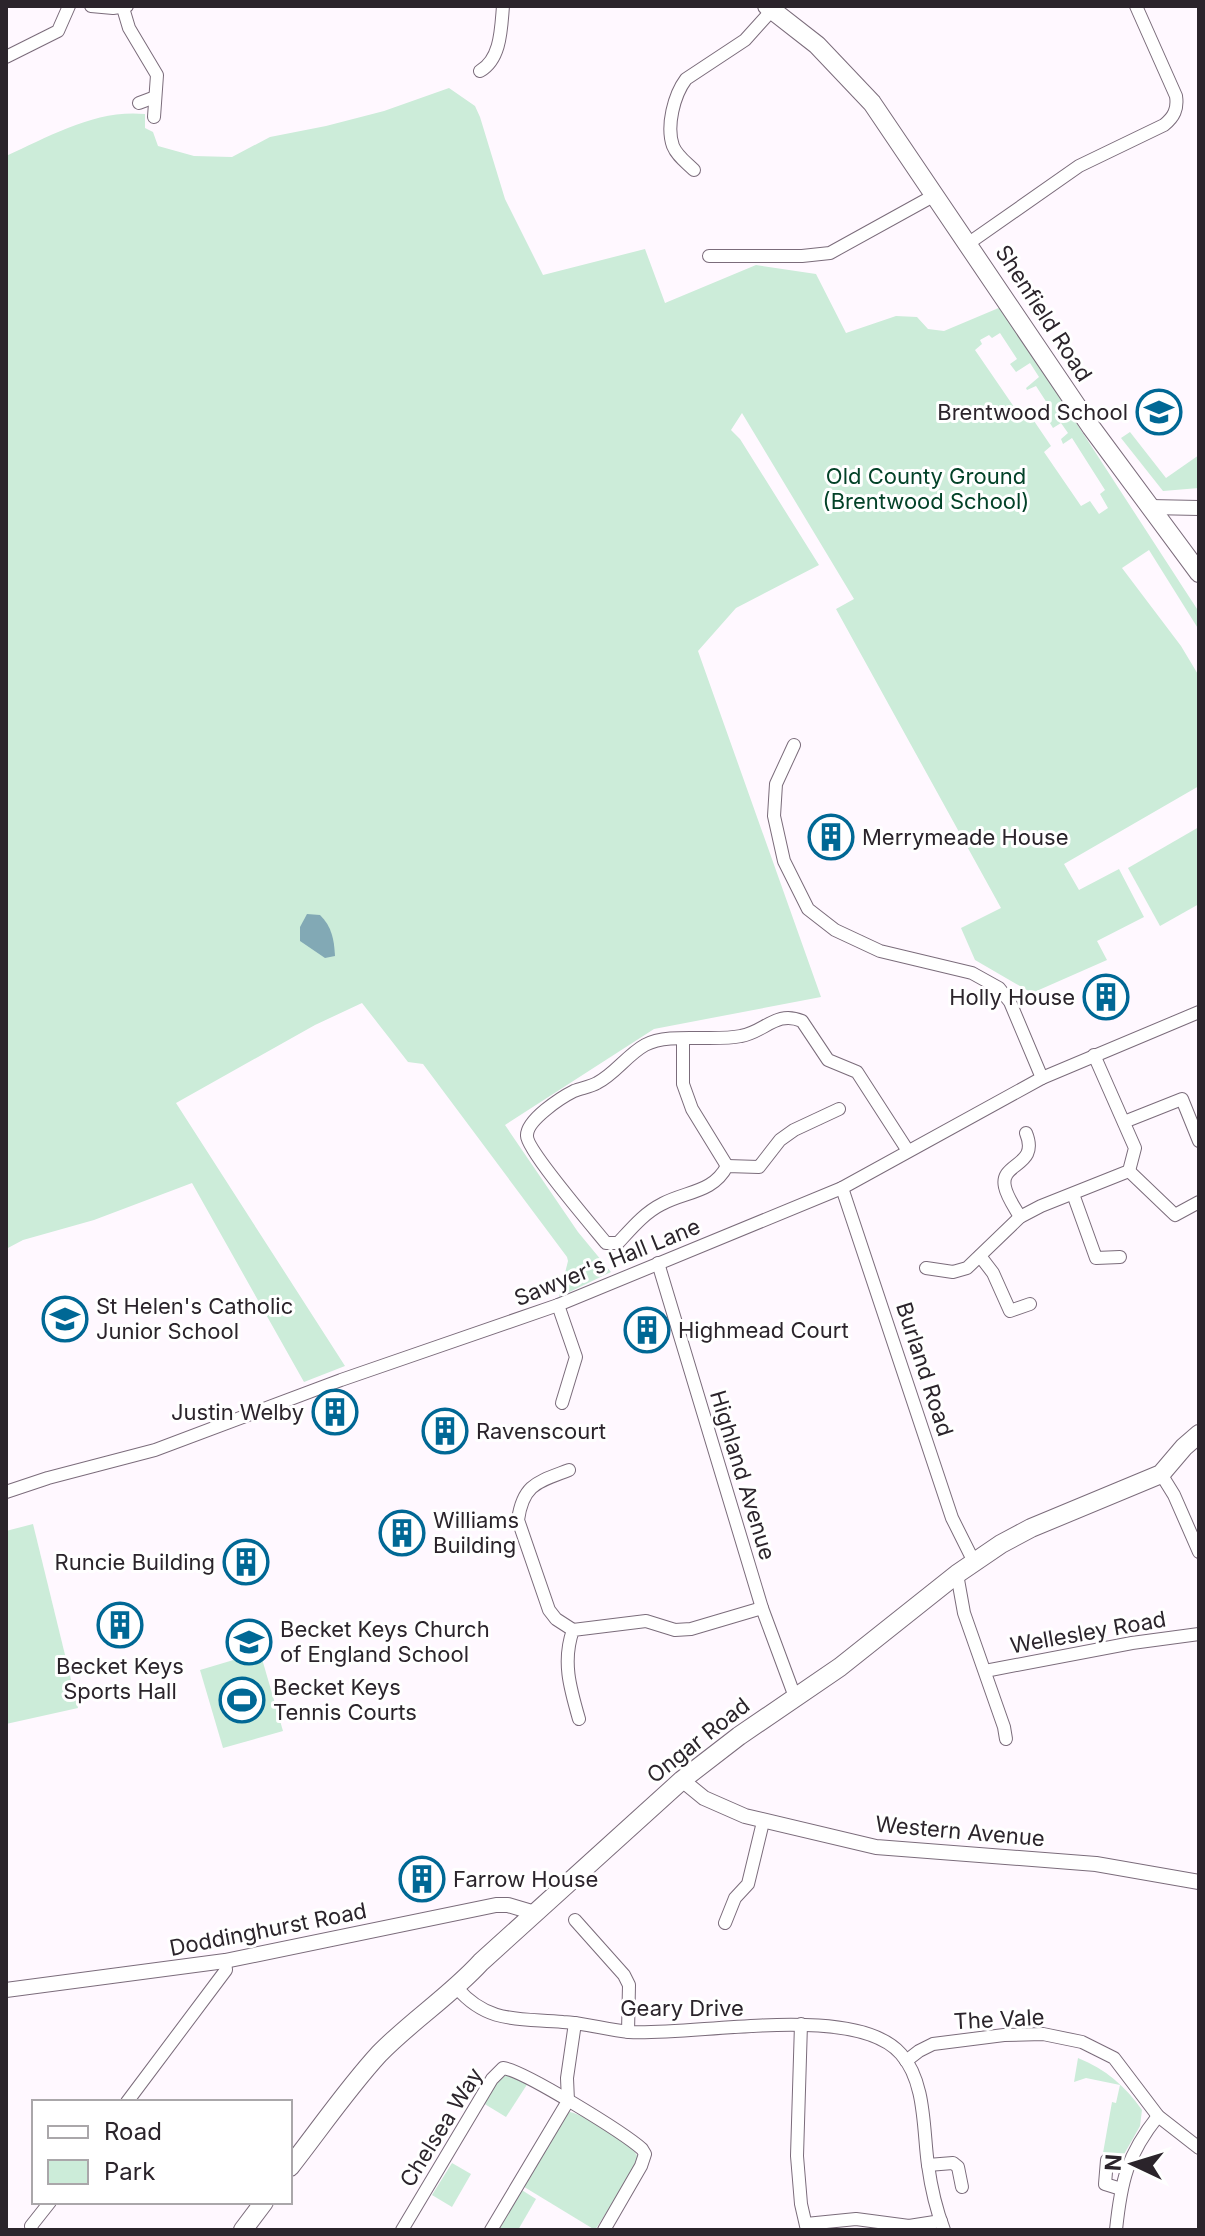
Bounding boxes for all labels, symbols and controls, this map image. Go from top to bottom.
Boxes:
street label: Shenfield Road [990,240,1098,386]
school or university icon: Brentwood School [1135,388,1183,436]
place label: Brentwood School [937,399,1128,425]
park label: Old County Ground (Brentwood School) [823,463,1029,514]
building icon: Merrymeade House [807,813,855,861]
place label: Merrymeade House [862,824,1068,850]
building icon: Holly House [1082,973,1130,1021]
place label: Holly House [949,984,1075,1010]
street label: Sawyer's Hall Lane [510,1213,704,1311]
place label: St Helen's Catholic Junior School [96,1293,293,1344]
school or university icon: St Helen's Catholic Junior School [41,1295,89,1343]
street label: Burland Road [891,1299,959,1439]
building icon: Highmead Court [623,1306,671,1354]
place label: Highmead Court [678,1317,849,1343]
street label: Highland Avenue [705,1387,781,1563]
building icon: Justin Welby [311,1388,359,1436]
place label: Justin Welby [171,1399,304,1425]
building icon: Ravenscourt [421,1407,469,1455]
place label: Ravenscourt [476,1418,606,1444]
place label: Williams Building [433,1507,519,1558]
building icon: Williams Building [378,1509,426,1557]
building icon: Runcie Building [222,1538,270,1586]
place label: Runcie Building [55,1549,215,1575]
building icon: Becket Keys Sports Hall [96,1601,144,1649]
street label: Wellesley Road [1008,1605,1168,1659]
place label: Becket Keys Church of England School [280,1616,490,1667]
school or university icon: Becket Keys Church of England School [225,1618,273,1666]
place label: Becket Keys Sports Hall [56,1653,184,1704]
place label: Becket Keys Tennis Courts [273,1674,417,1725]
sports icon: Becket Keys Tennis Courts [218,1676,266,1724]
street label: Ongar Road [641,1692,755,1788]
street label: Western Avenue [874,1811,1046,1851]
building icon: Farrow House [398,1855,446,1903]
place label: Farrow House [453,1866,598,1892]
street label: Doddinghurst Road [167,1897,369,1961]
street label: Geary Drive [620,1995,744,2021]
street label: The Vale [953,2004,1045,2034]
street label: Chelsea Way [394,2063,488,2191]
legend [32,2100,292,2204]
text: Road [104,2117,162,2146]
north arrow [1093,2124,1173,2204]
text: N [1099,2153,1127,2172]
text: Park [104,2157,155,2186]

